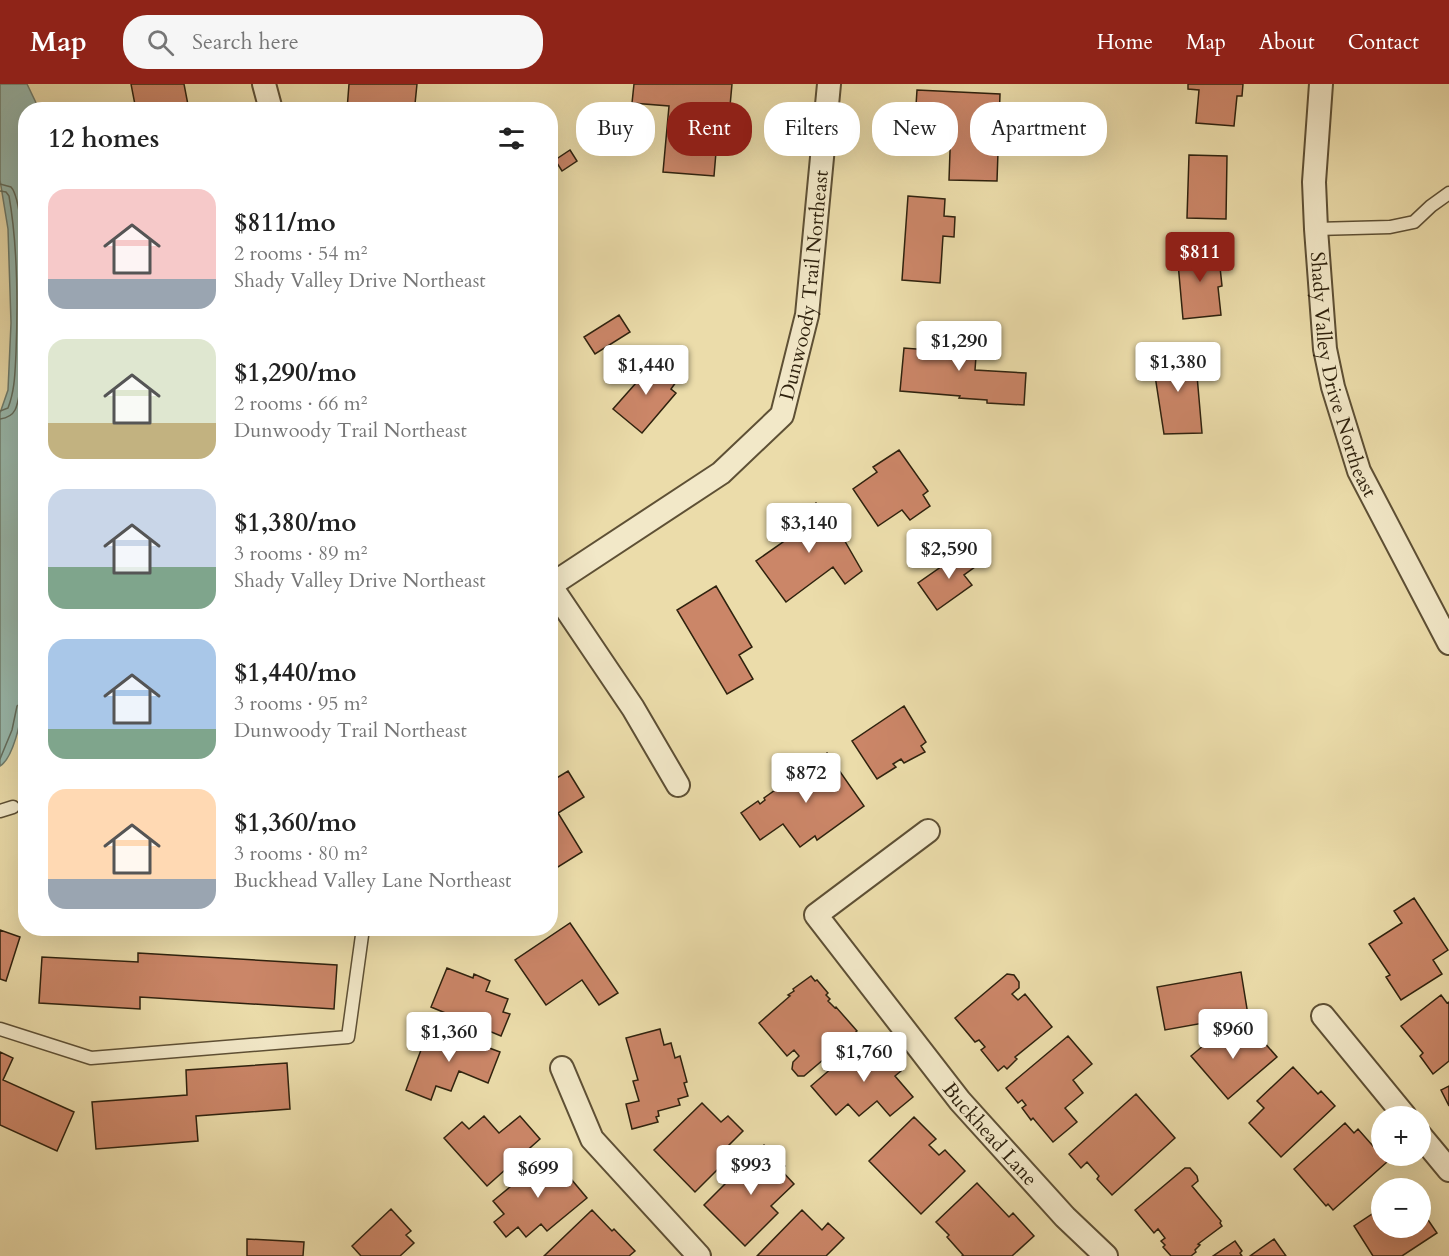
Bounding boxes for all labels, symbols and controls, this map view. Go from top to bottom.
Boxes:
search box [123,15,543,69]
text: Map [30,23,87,61]
icon: search [144,26,177,59]
text: Search here [192,27,299,57]
text: Home [1097,28,1153,57]
text: Map [1186,28,1226,57]
text: About [1259,28,1315,57]
text: Contact [1348,28,1419,57]
chip: Buy [576,102,655,156]
chip: Rent [667,102,752,156]
chip: Filters [764,102,860,156]
chip: New [872,102,958,156]
chip: Apartment [970,102,1107,156]
text: 12 homes [48,121,159,156]
icon: filters [495,122,528,155]
street label: Dunwoody Trail Northeast [773,168,834,403]
text: $811/mo [234,205,336,240]
icon: home [96,213,168,285]
pin: $811 [1164,232,1236,283]
text: $811 [1180,238,1220,265]
text: 2 rooms · 54 m² [234,240,367,267]
street label: Shady Valley Drive Northeast [1304,251,1384,502]
text: Shady Valley Drive Northeast [234,267,486,294]
pin: $1,290 [910,321,1008,372]
text: $1,290 [930,327,988,354]
pin: $1,380 [1129,342,1227,393]
pin: $1,440 [597,345,695,396]
text: $1,380 [1149,348,1207,375]
text: $1,440 [617,351,675,378]
text: $1,290/mo [234,355,357,390]
icon: home [96,363,168,435]
text: 2 rooms · 66 m² [234,390,367,417]
text: Dunwoody Trail Northeast [234,417,467,444]
pin: $3,140 [760,503,858,554]
text: $1,380/mo [234,505,357,540]
text: $3,140 [780,509,838,536]
icon: home [96,513,168,585]
pin: $2,590 [900,529,998,580]
text: $2,590 [920,535,978,562]
text: 3 rooms · 89 m² [234,540,367,567]
text: Shady Valley Drive Northeast [234,567,486,594]
text: $1,440/mo [234,655,357,690]
icon: home [96,663,168,735]
text: 3 rooms · 95 m² [234,690,367,717]
text: Dunwoody Trail Northeast [234,717,467,744]
pin: $872 [770,753,842,804]
text: $872 [786,759,826,786]
text: $1,360/mo [234,805,357,840]
icon: home [96,813,168,885]
text: 3 rooms · 80 m² [234,840,367,867]
text: Buckhead Valley Lane Northeast [234,867,511,894]
pin: $960 [1197,1009,1269,1060]
pin: $1,360 [400,1012,498,1063]
text: $960 [1213,1015,1253,1042]
text: $1,360 [420,1018,478,1045]
pin: $1,760 [815,1032,913,1083]
text: $1,760 [835,1038,893,1065]
street label: Buckhead Lane [937,1077,1044,1192]
map controls [1371,1106,1431,1238]
button: + [1371,1106,1431,1166]
pin: $993 [715,1145,787,1196]
pin: $699 [502,1148,574,1199]
text: $993 [731,1151,771,1178]
text: $699 [518,1154,558,1181]
button: − [1371,1178,1431,1238]

